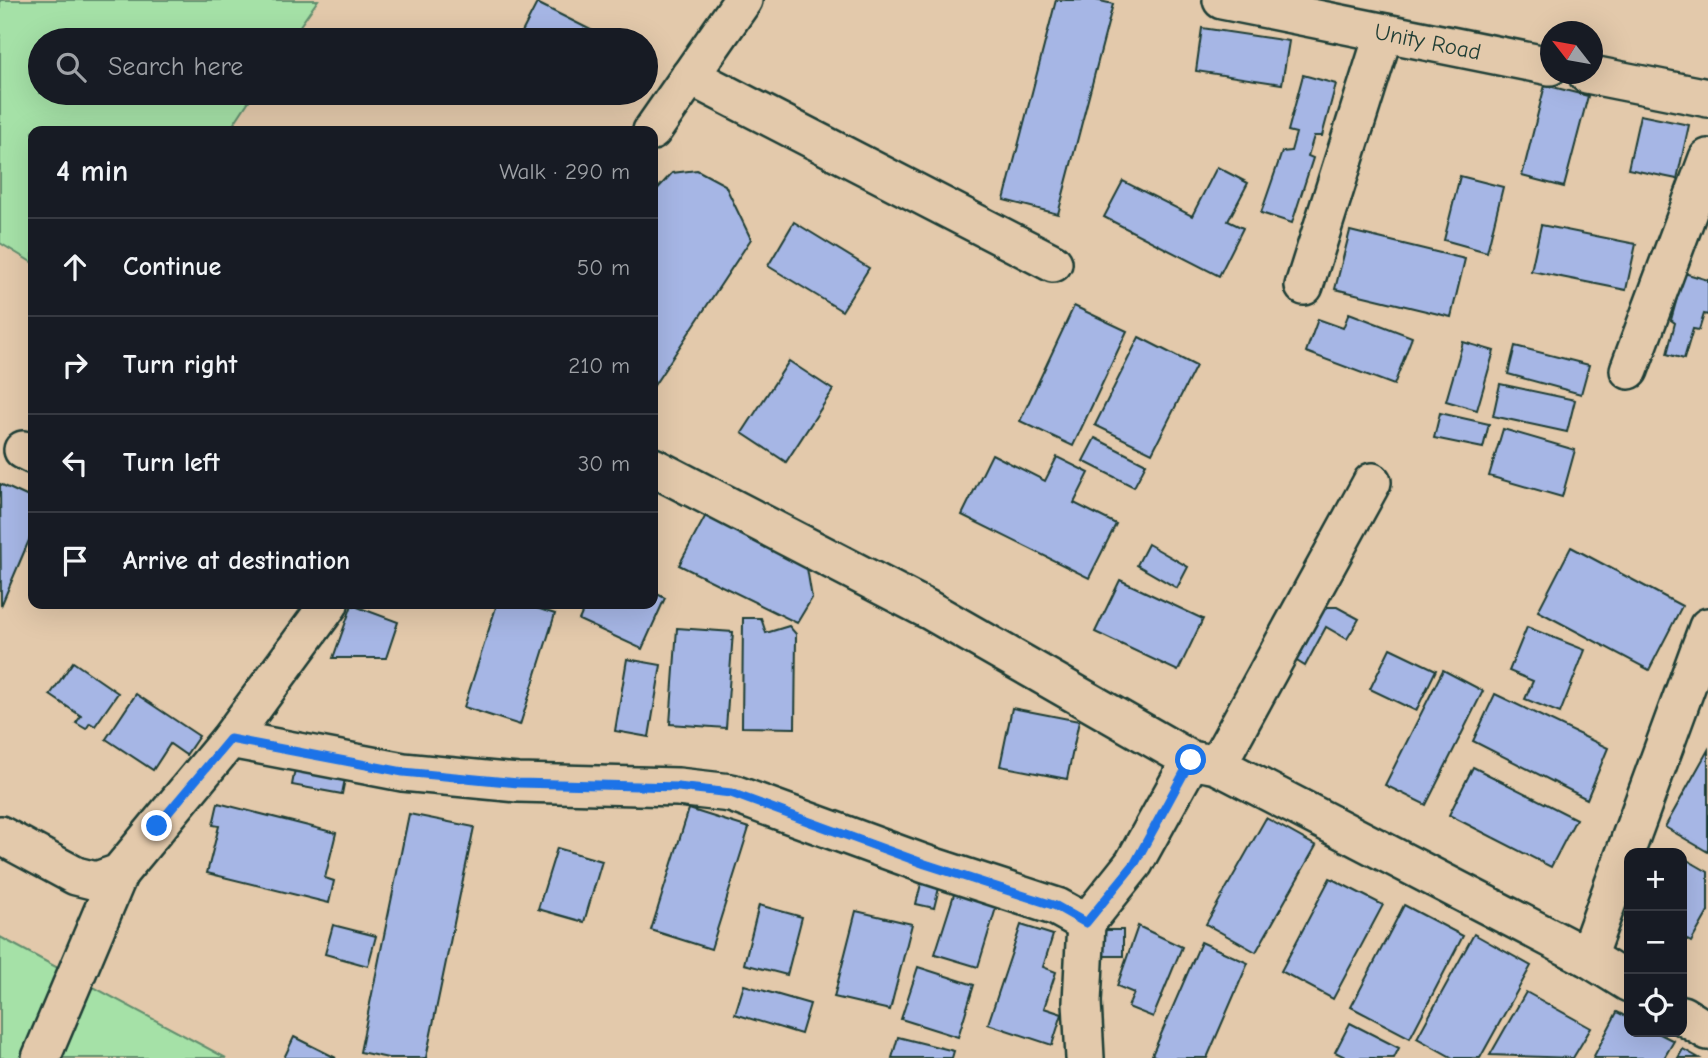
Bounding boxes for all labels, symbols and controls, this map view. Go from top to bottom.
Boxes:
street label: Unity Road [1372,18,1483,66]
north arrow [1540,21,1603,84]
search box [28,28,658,105]
icon: search [52,48,90,86]
text: Search here [108,52,243,82]
text: 4 min [56,154,128,189]
text: Walk · 290 m [499,158,630,185]
icon: ahead [56,248,94,286]
text: Continue [123,252,221,282]
text: 50 m [577,254,630,281]
icon: right [56,346,94,384]
text: Turn right [123,350,237,380]
text: 210 m [568,352,630,379]
icon: left [56,444,94,482]
text: Turn left [123,448,220,478]
text: 30 m [578,450,630,477]
icon: arrive [56,542,94,580]
text: Arrive at destination [123,546,350,576]
route start [1175,744,1206,775]
route end [141,810,172,841]
map controls [1624,848,1687,1037]
button: + [1624,848,1687,911]
button: − [1624,911,1687,974]
button: locate [1624,974,1687,1037]

